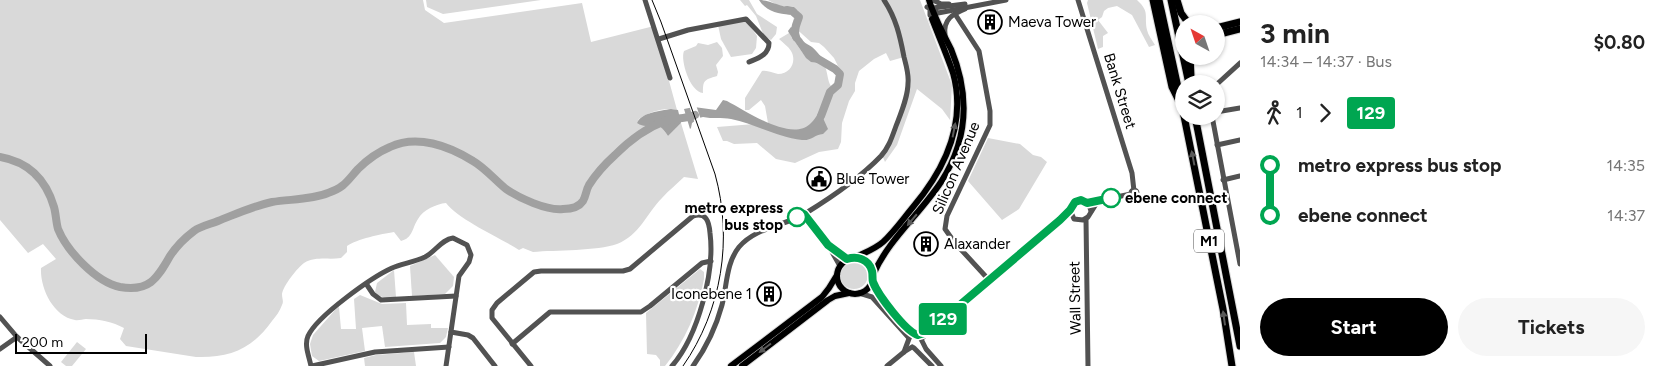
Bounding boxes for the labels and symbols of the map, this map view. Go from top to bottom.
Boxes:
building icon: Maeva Tower [977,9,1003,35]
place label: Maeva Tower [1008,13,1096,31]
north arrow [1175,15,1225,65]
street label: Bank Street [1100,51,1140,131]
street label: Silicon Avenue [928,119,984,217]
one-way arrow [951,121,959,137]
one-way arrow [1188,150,1196,166]
public building icon: Blue Tower [806,166,832,192]
place label: Blue Tower [836,170,909,188]
marker: ebene connect [1101,188,1121,208]
place label: ebene connect [1125,189,1227,207]
place label: metro express bus stop [685,199,783,234]
marker: metro express bus stop [787,207,807,227]
one-way arrow [906,213,917,226]
road number: M1 [1194,230,1224,252]
building icon: Alaxander [913,231,939,257]
place label: Alaxander [944,235,1010,253]
street label: Wall Street [1065,261,1085,335]
building icon: Iconebene 1 [756,281,782,307]
place label: Iconebene 1 [671,285,752,303]
line badge: 129 [914,303,972,335]
one-way arrow [1220,310,1228,326]
scale bar [15,331,148,354]
one-way arrow [759,343,772,354]

